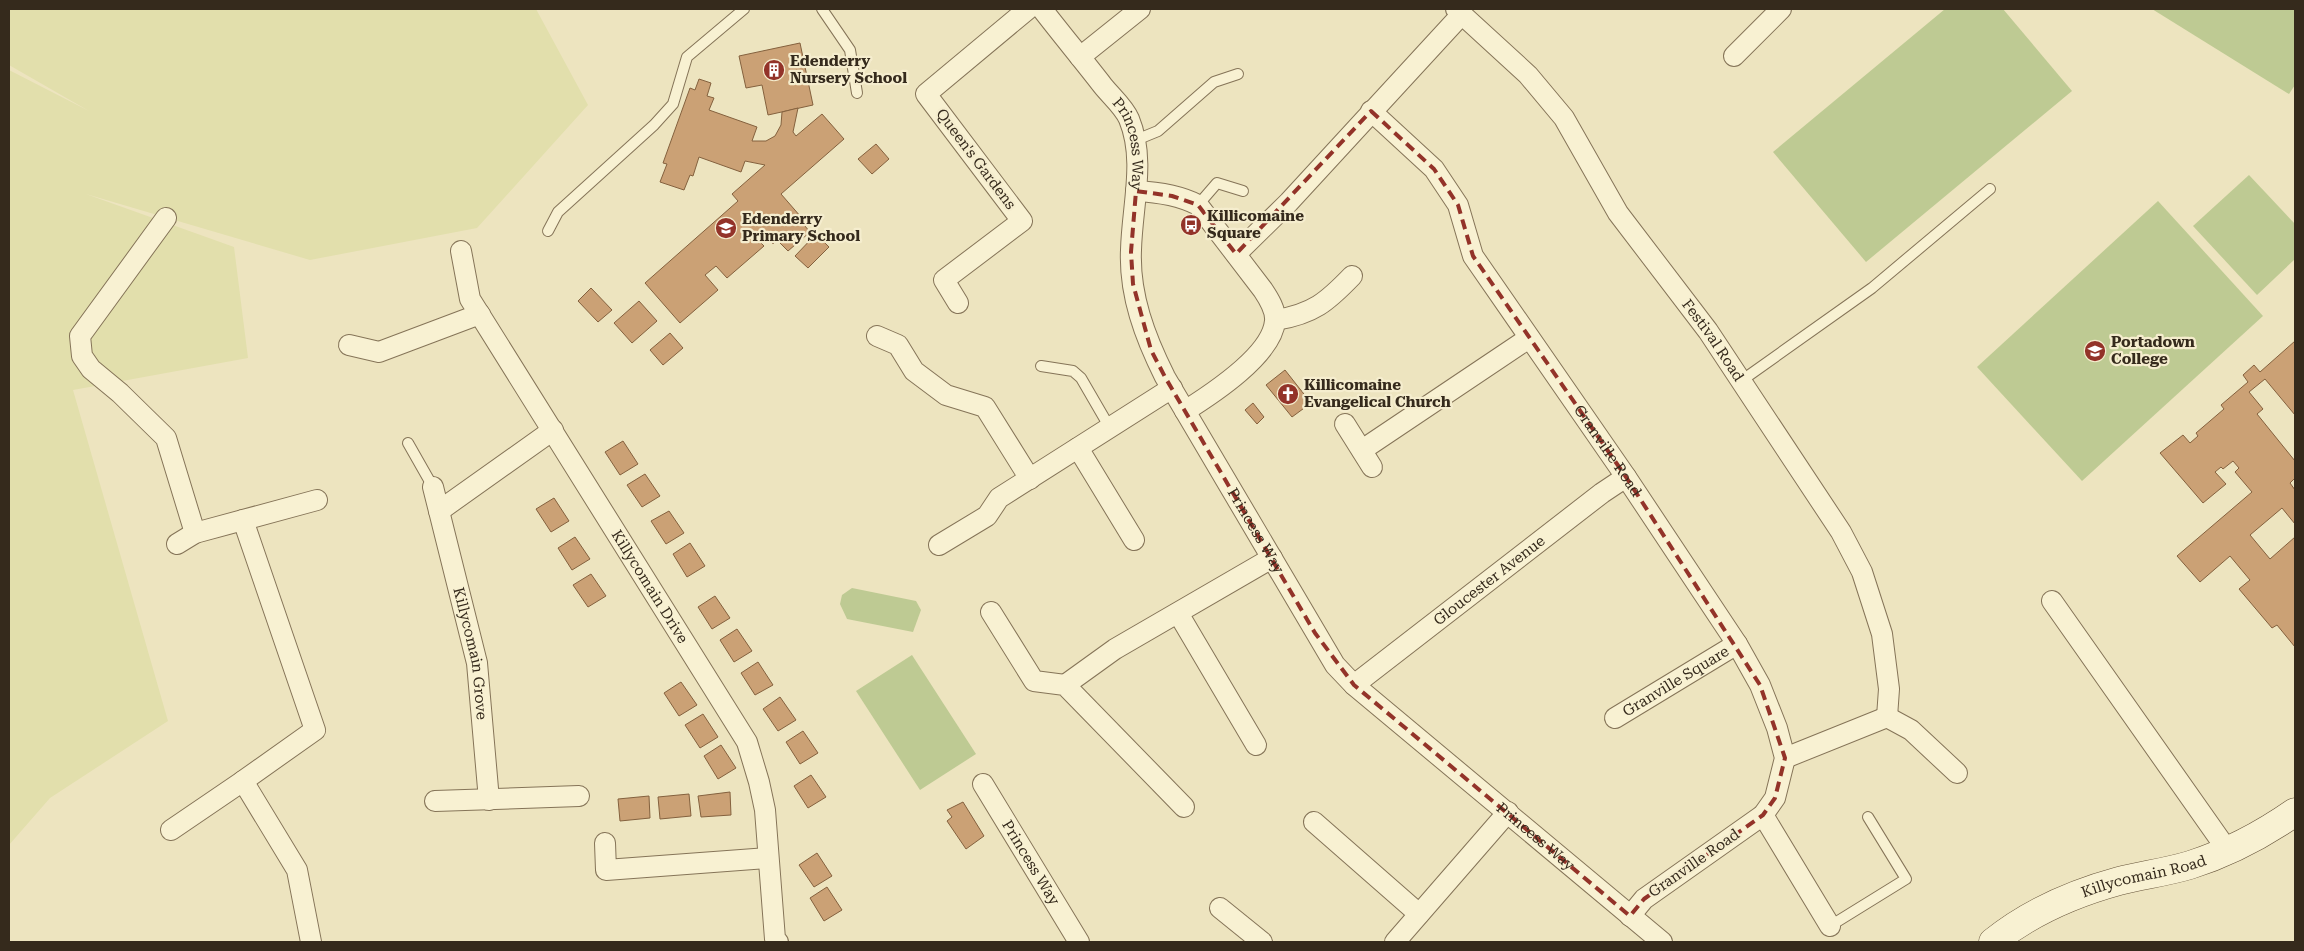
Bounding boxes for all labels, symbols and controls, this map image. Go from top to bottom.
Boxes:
place label: Edenderry Nursery School [790,52,907,87]
building icon: Edenderry Nursery School [762,58,786,82]
street label: Princess Way [1109,94,1146,191]
street label: Queen's Gardens [932,105,1020,213]
place label: Killicomaine Square [1207,207,1304,242]
place label: Edenderry Primary School [742,210,860,245]
bus stop icon: Killicomaine Square [1179,213,1203,237]
school or university icon: Edenderry Primary School [714,216,738,240]
street label: Festival Road [1678,296,1748,385]
place label: Portadown College [2111,333,2195,368]
school or university icon: Portadown College [2083,339,2107,363]
place label: Killicomaine Evangelical Church [1304,376,1451,411]
church icon: Killicomaine Evangelical Church [1276,382,1300,406]
street label: Granville Road [1570,402,1646,500]
street label: Princess Way [1223,485,1288,577]
street label: Killycomain Drive [608,526,692,647]
street label: Gloucester Avenue [1430,532,1549,629]
street label: Killycomain Grove [449,585,491,720]
street label: Granville Square [1619,642,1732,720]
street label: Princess Way [1493,799,1578,874]
street label: Princess Way [998,817,1064,909]
street label: Granville Road [1645,825,1743,901]
street label: Killycomain Road [2079,851,2209,901]

